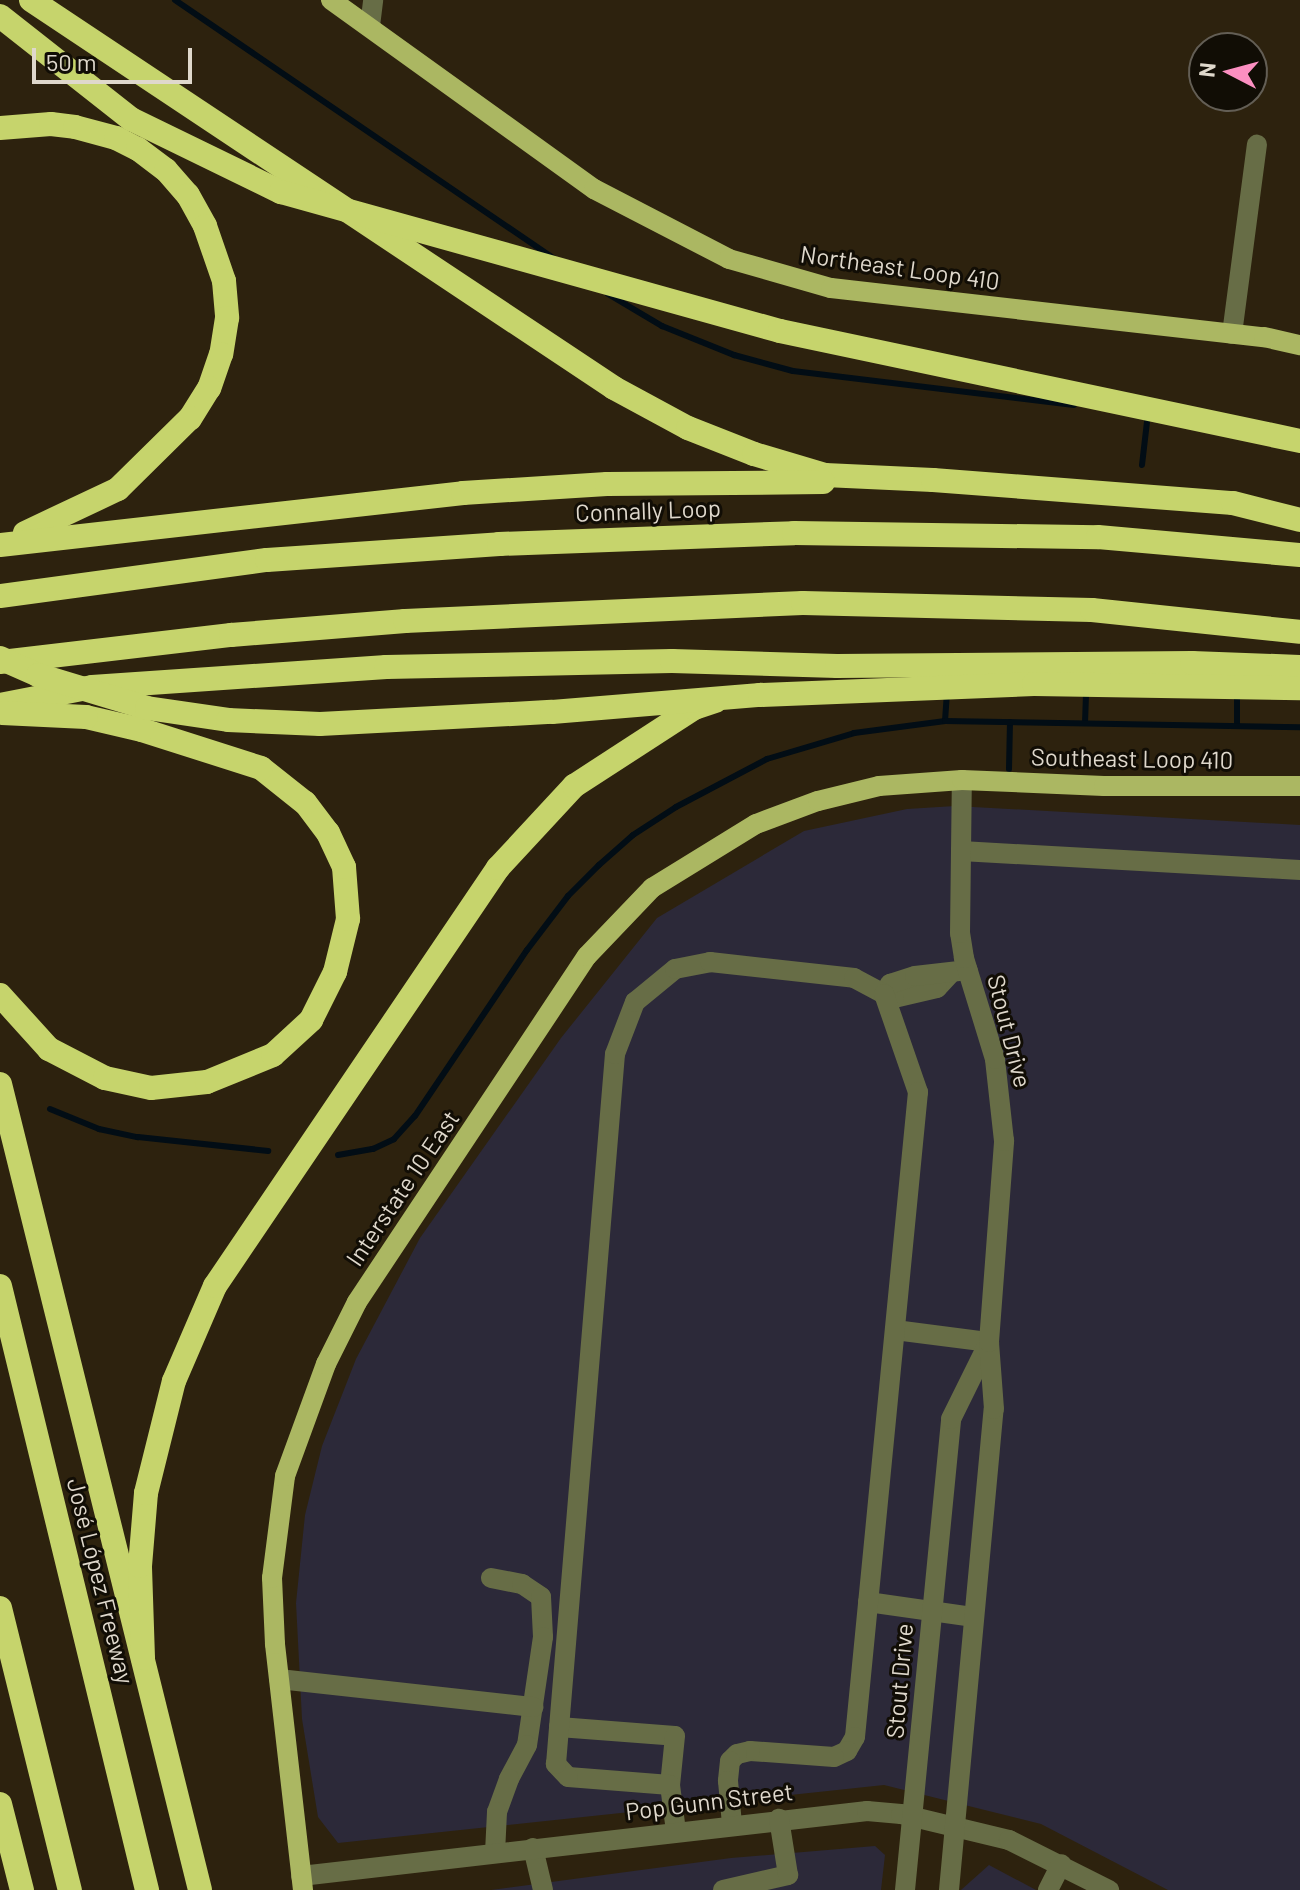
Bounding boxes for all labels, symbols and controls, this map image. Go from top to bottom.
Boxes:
scale bar [36,32,196,82]
north arrow [1188,32,1268,112]
text: 50 m [46,47,97,76]
text: N [1192,61,1220,78]
street label: Northeast Loop 410 [799,239,1001,295]
street label: Connally Loop [575,493,721,527]
street label: Southeast Loop 410 [1031,742,1233,774]
street label: Stout Drive [982,972,1038,1090]
street label: Interstate 10 East [339,1105,465,1271]
street label: José López Freeway [61,1475,141,1687]
street label: Stout Drive [880,1622,918,1740]
street label: Pop Gunn Street [624,1776,794,1826]

